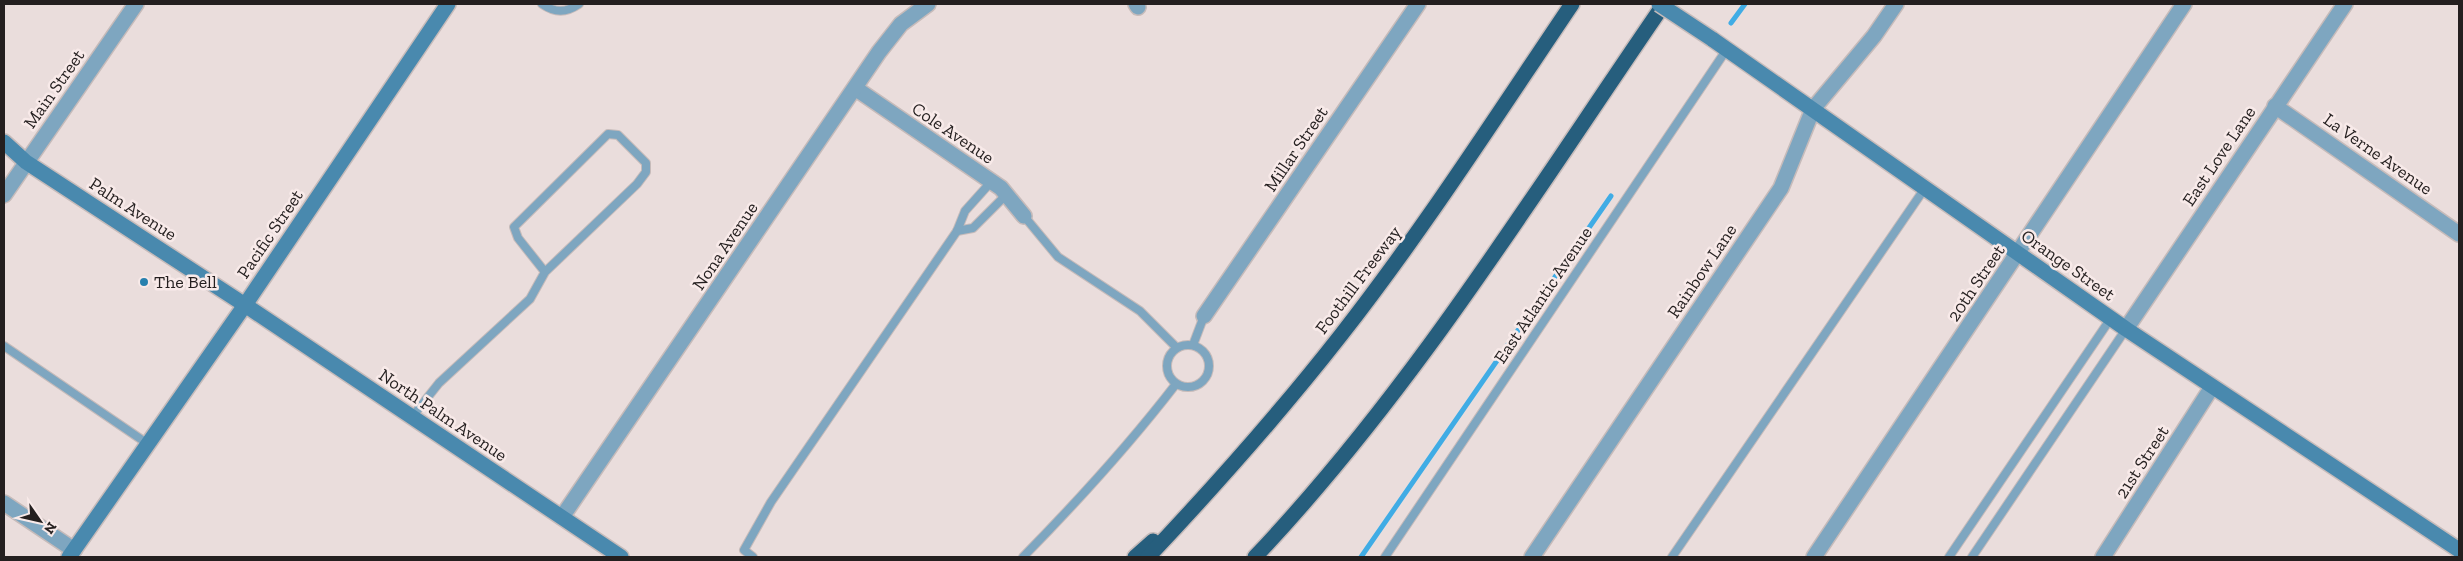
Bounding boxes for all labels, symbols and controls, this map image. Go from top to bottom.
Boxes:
street label: Main Street [19,45,89,133]
street label: Cole Avenue [908,97,998,169]
street label: Millar Street [1259,102,1333,196]
street label: East Love Lane [2178,102,2260,210]
street label: La Verne Avenue [2319,108,2437,200]
street label: Palm Avenue [85,173,181,245]
street label: Pacific Street [232,185,308,283]
street label: Nona Avenue [687,198,763,294]
street label: Rainbow Lane [1663,220,1741,322]
street label: Foothill Freeway [1310,221,1406,338]
street label: East Atlantic Avenue [1489,223,1597,367]
street label: Orange Street [2017,225,2119,306]
street label: 20th Street [1942,240,2010,326]
place label: The Bell [154,271,217,293]
marker: The Bell [138,276,150,288]
street label: North Palm Avenue [375,364,511,466]
street label: 21st Street [2110,421,2174,502]
north arrow [15,496,65,546]
text: N [40,519,60,537]

